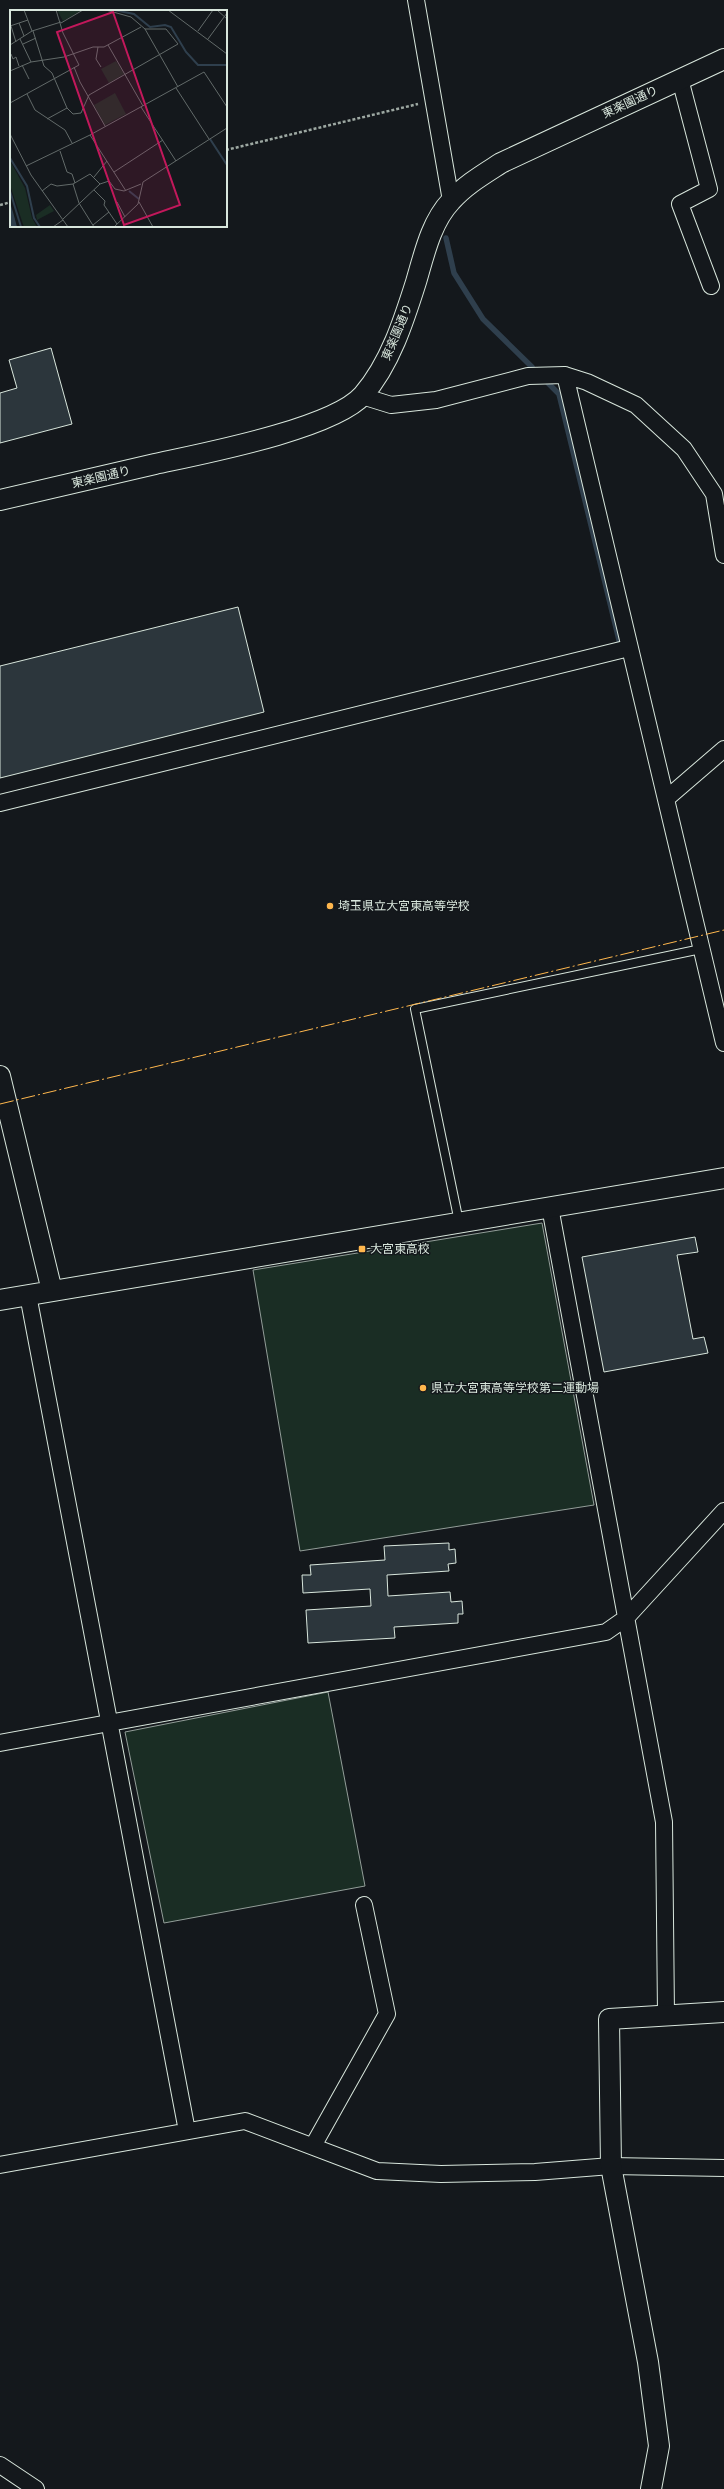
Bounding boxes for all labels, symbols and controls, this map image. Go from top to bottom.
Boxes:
inset map [10,10,227,227]
street label: 東楽園通り [599,82,661,122]
street label: 東楽園通り [378,301,416,363]
street label: 東楽園通り [70,462,132,492]
place label: 埼玉県立大宮東高等学校 [338,898,470,914]
marker: 埼玉県立大宮東高等学校 [325,901,335,911]
place label: 大宮東高校 [370,1241,430,1257]
marker: 大宮東高校 [357,1244,367,1254]
place label: 県立大宮東高等学校第二運動場 [431,1380,599,1396]
marker: 県立大宮東高等学校第二運動場 [418,1383,428,1393]

